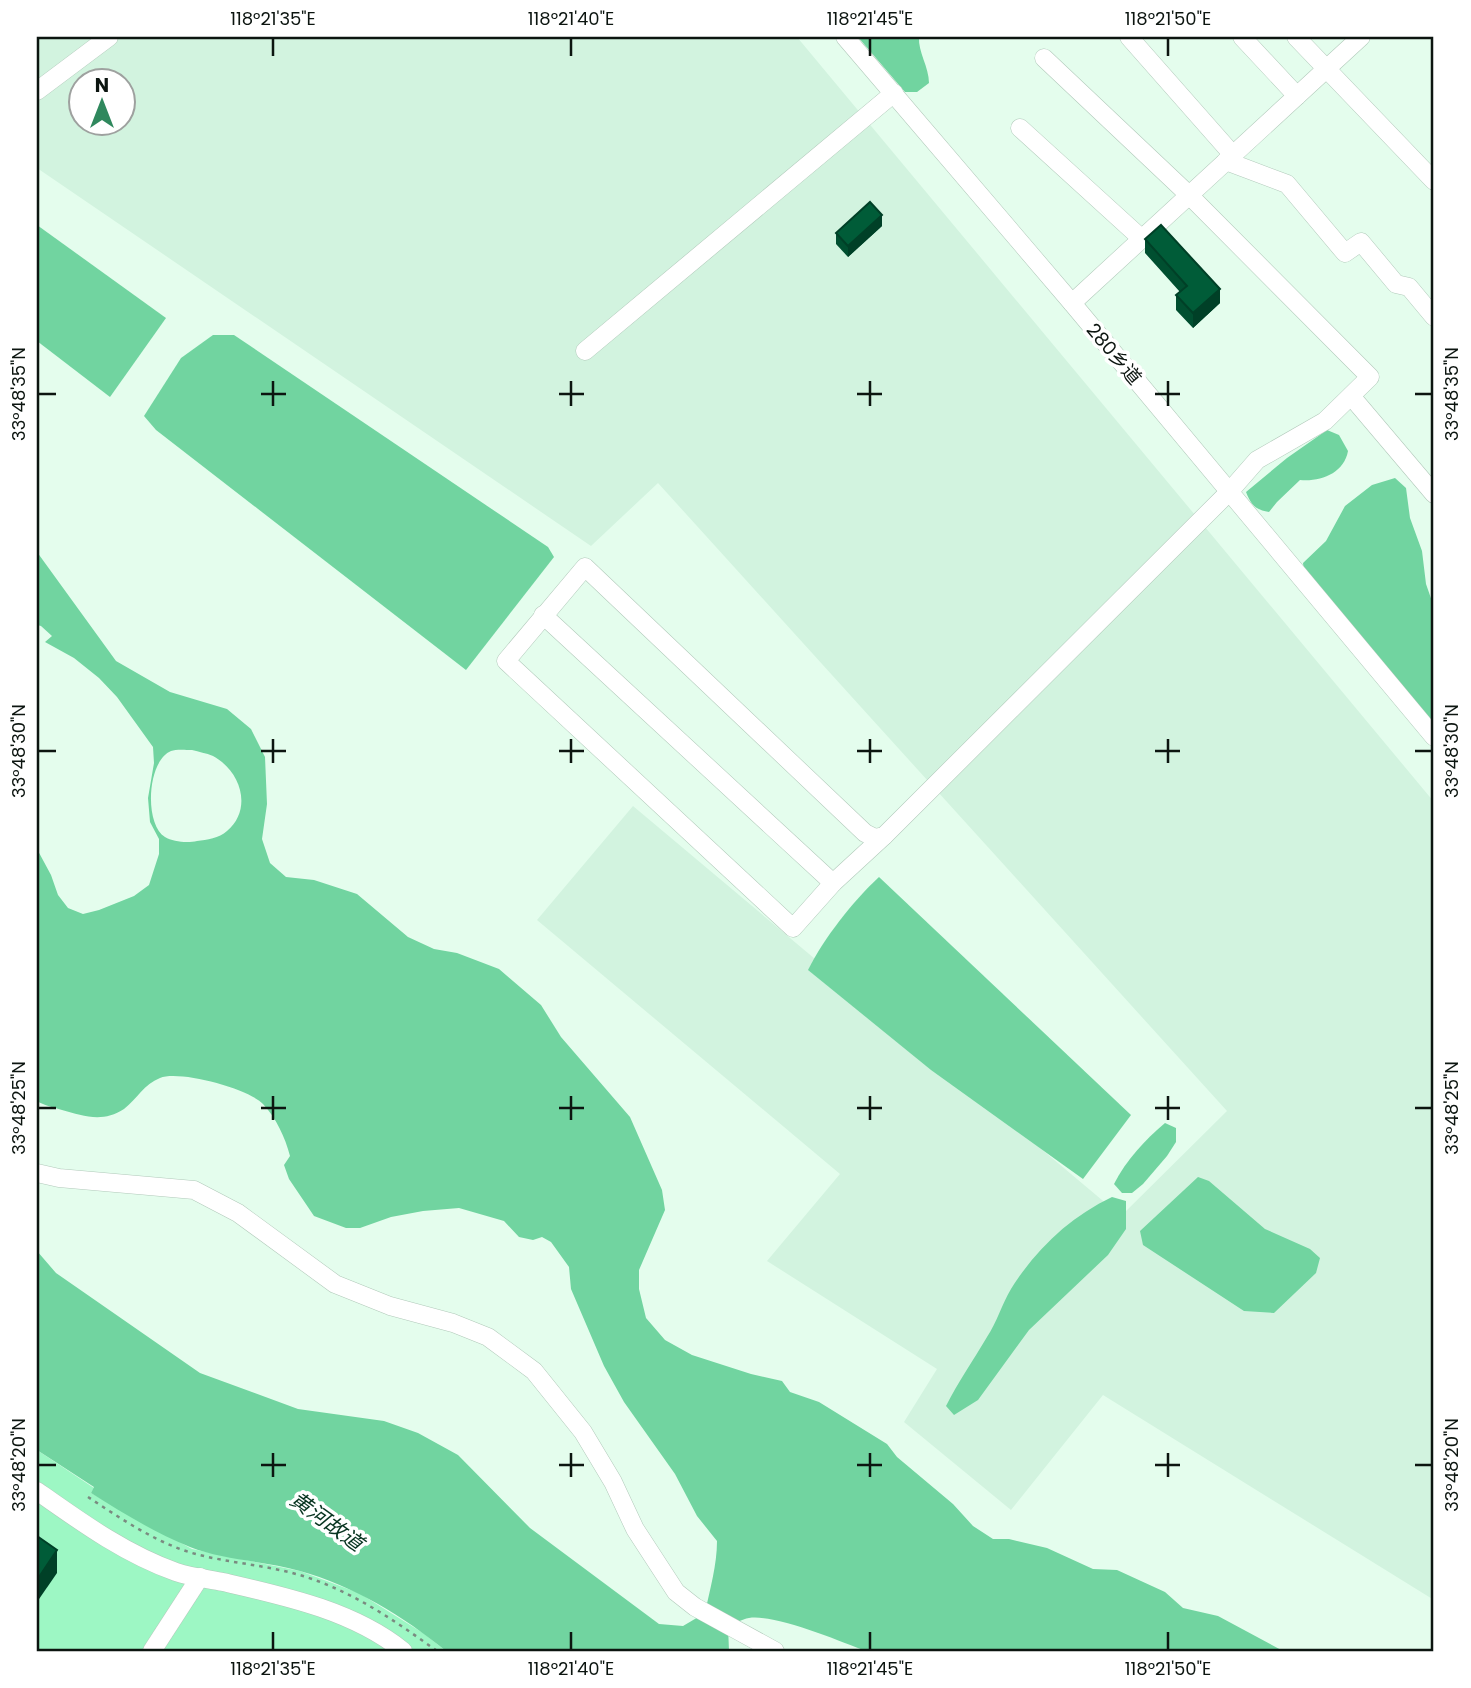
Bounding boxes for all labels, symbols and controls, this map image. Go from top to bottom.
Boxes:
text: 118°21'35"E [230,6,316,31]
text: 118°21'40"E [528,6,614,31]
text: 118°21'45"E [827,6,913,31]
text: 118°21'50"E [1125,6,1211,31]
north arrow [66,66,136,136]
text: N [95,72,109,99]
street label: 280乡道 [1080,317,1148,391]
text: 33°48'35"N [6,347,31,441]
text: 33°48'35"N [1439,347,1464,441]
text: 33°48'30"N [6,704,31,798]
text: 33°48'30"N [1439,704,1464,798]
text: 33°48'25"N [6,1061,31,1155]
text: 33°48'25"N [1439,1061,1464,1155]
text: 33°48'20"N [6,1418,31,1512]
text: 33°48'20"N [1439,1418,1464,1512]
water label: 黄河故道 [284,1485,372,1559]
text: 118°21'35"E [230,1656,316,1681]
text: 118°21'40"E [528,1656,614,1681]
text: 118°21'45"E [827,1656,913,1681]
text: 118°21'50"E [1125,1656,1211,1681]

